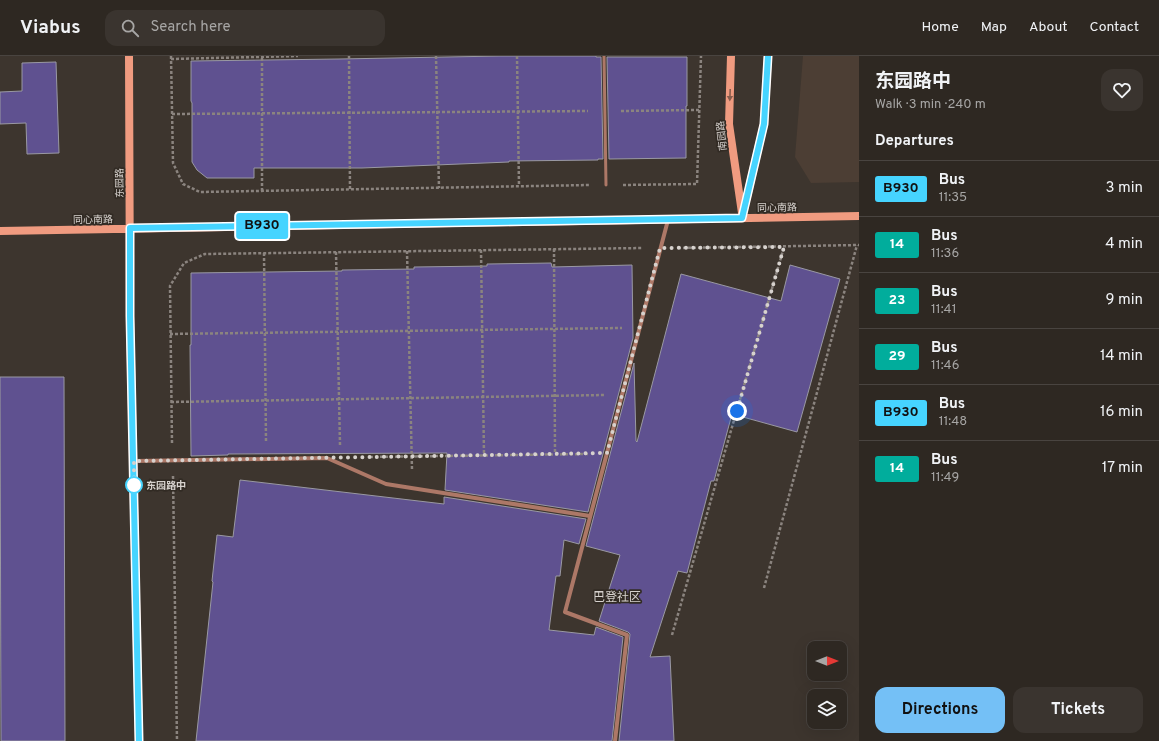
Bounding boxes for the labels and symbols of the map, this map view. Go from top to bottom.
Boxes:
one-way arrow [726,89,733,101]
street label: 南园路 [714,120,731,151]
street label: 东园路 [114,168,127,198]
street label: 同心南路 [757,202,797,215]
line badge: B930 [234,213,290,239]
street label: 同心南路 [73,214,113,227]
your location [727,401,747,421]
marker: 东园路中 [125,476,143,494]
place label: 东园路中 [146,480,186,493]
district label: 巴登社区 [593,590,641,606]
north arrow [807,641,847,681]

